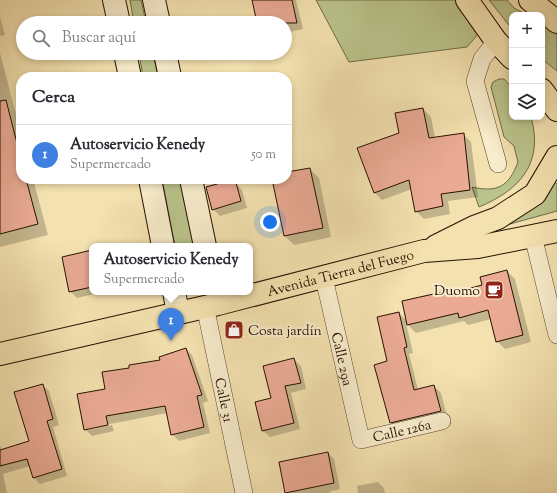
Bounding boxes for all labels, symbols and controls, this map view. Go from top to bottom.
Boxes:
map controls [509,12,545,120]
button: + [509,12,545,48]
search box [16,16,292,60]
icon: search [30,27,52,49]
text: Buscar aquí [62,28,136,49]
button: − [509,48,545,84]
button: layers [509,84,545,120]
text: Cerca [32,86,75,110]
text: Autoservicio Kenedy [70,135,205,156]
text: 1 [43,146,47,164]
text: 50 m [251,146,276,164]
text: Supermercado [70,156,151,174]
your location [260,212,280,232]
popup [89,243,253,295]
street label: Avenida Tierra del Fuego [265,246,417,303]
text: Autoservicio Kenedy [103,250,239,271]
text: Supermercado [103,271,184,289]
cafe icon: Duomo [483,279,505,301]
place label: Duomo [434,282,480,302]
pin: 1 [158,308,184,341]
shop icon: Costa jardín [223,319,245,341]
place label: Costa jardín [248,322,322,342]
street label: Calle 29a [325,331,356,389]
street label: Calle 31 [208,376,237,425]
street label: Calle 126a [371,416,434,449]

